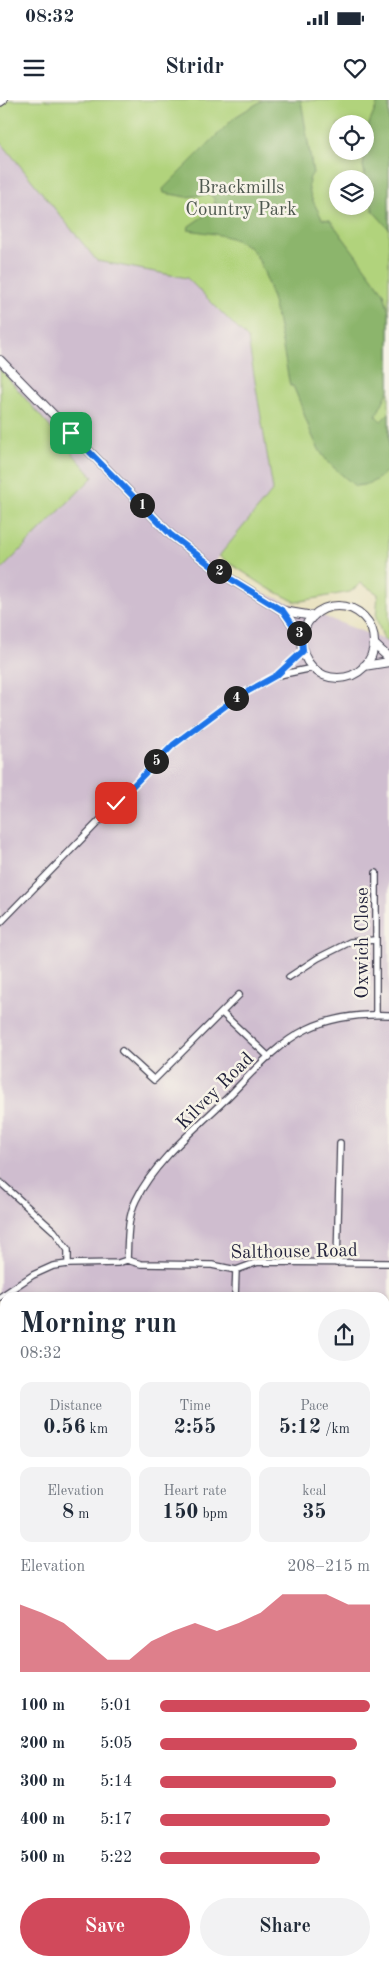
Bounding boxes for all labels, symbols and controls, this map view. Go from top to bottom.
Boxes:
text: 08:32 [25,8,74,27]
icon: menu [20,54,48,82]
icon: heart [341,54,369,82]
text: Stridr [165,56,224,78]
map controls [329,115,374,215]
button: locate [329,115,374,160]
button: layers [329,170,374,215]
park label: Brackmills Country Park [185,179,297,220]
pin [50,412,92,454]
icon: arrive [57,419,85,447]
pin: 1 [130,492,154,518]
text: 1 [138,498,147,512]
pin: 2 [206,558,232,584]
text: 2 [215,564,224,578]
pin: 3 [286,620,312,646]
text: 3 [295,626,304,640]
pin: 4 [224,686,248,710]
text: 4 [232,691,241,705]
pin: 5 [144,748,168,774]
text: 5 [152,754,161,768]
pin [95,782,137,824]
icon: check [102,789,130,817]
street label: Oxwich Close [354,887,373,999]
street label: Kilvey Road [174,1050,258,1134]
street label: Salthouse Road [230,1242,358,1263]
button: share [318,1309,370,1361]
text: Morning run [20,1311,177,1339]
text: 08:32 [20,1346,62,1362]
text: Distance [49,1399,102,1413]
text: Time [179,1399,211,1413]
text: Pace [300,1399,329,1413]
text: 0.56 [43,1417,86,1438]
text: 2:55 [174,1417,216,1438]
text: 5:12 [279,1417,321,1438]
text: km [86,1422,108,1436]
text: /km [321,1422,350,1436]
text: Elevation [47,1484,104,1498]
text: Heart rate [164,1484,226,1498]
text: kcal [302,1484,326,1498]
text: 8 [62,1502,74,1523]
text: 150 [162,1502,199,1523]
text: 35 [302,1502,327,1523]
text: m [74,1507,89,1521]
text: bpm [199,1507,228,1521]
text: Elevation [20,1559,85,1575]
text: 208–215 m [287,1559,370,1575]
text: 100 m [20,1698,65,1714]
text: 5:01 [100,1698,132,1714]
text: 200 m [20,1736,65,1752]
text: 5:05 [100,1736,132,1752]
text: 300 m [20,1774,65,1790]
text: 5:14 [100,1774,132,1790]
text: 400 m [20,1812,65,1828]
text: 5:17 [100,1812,132,1828]
text: 500 m [20,1850,65,1866]
text: 5:22 [100,1850,132,1866]
button: Save [20,1898,190,1956]
button: Share [200,1898,370,1956]

